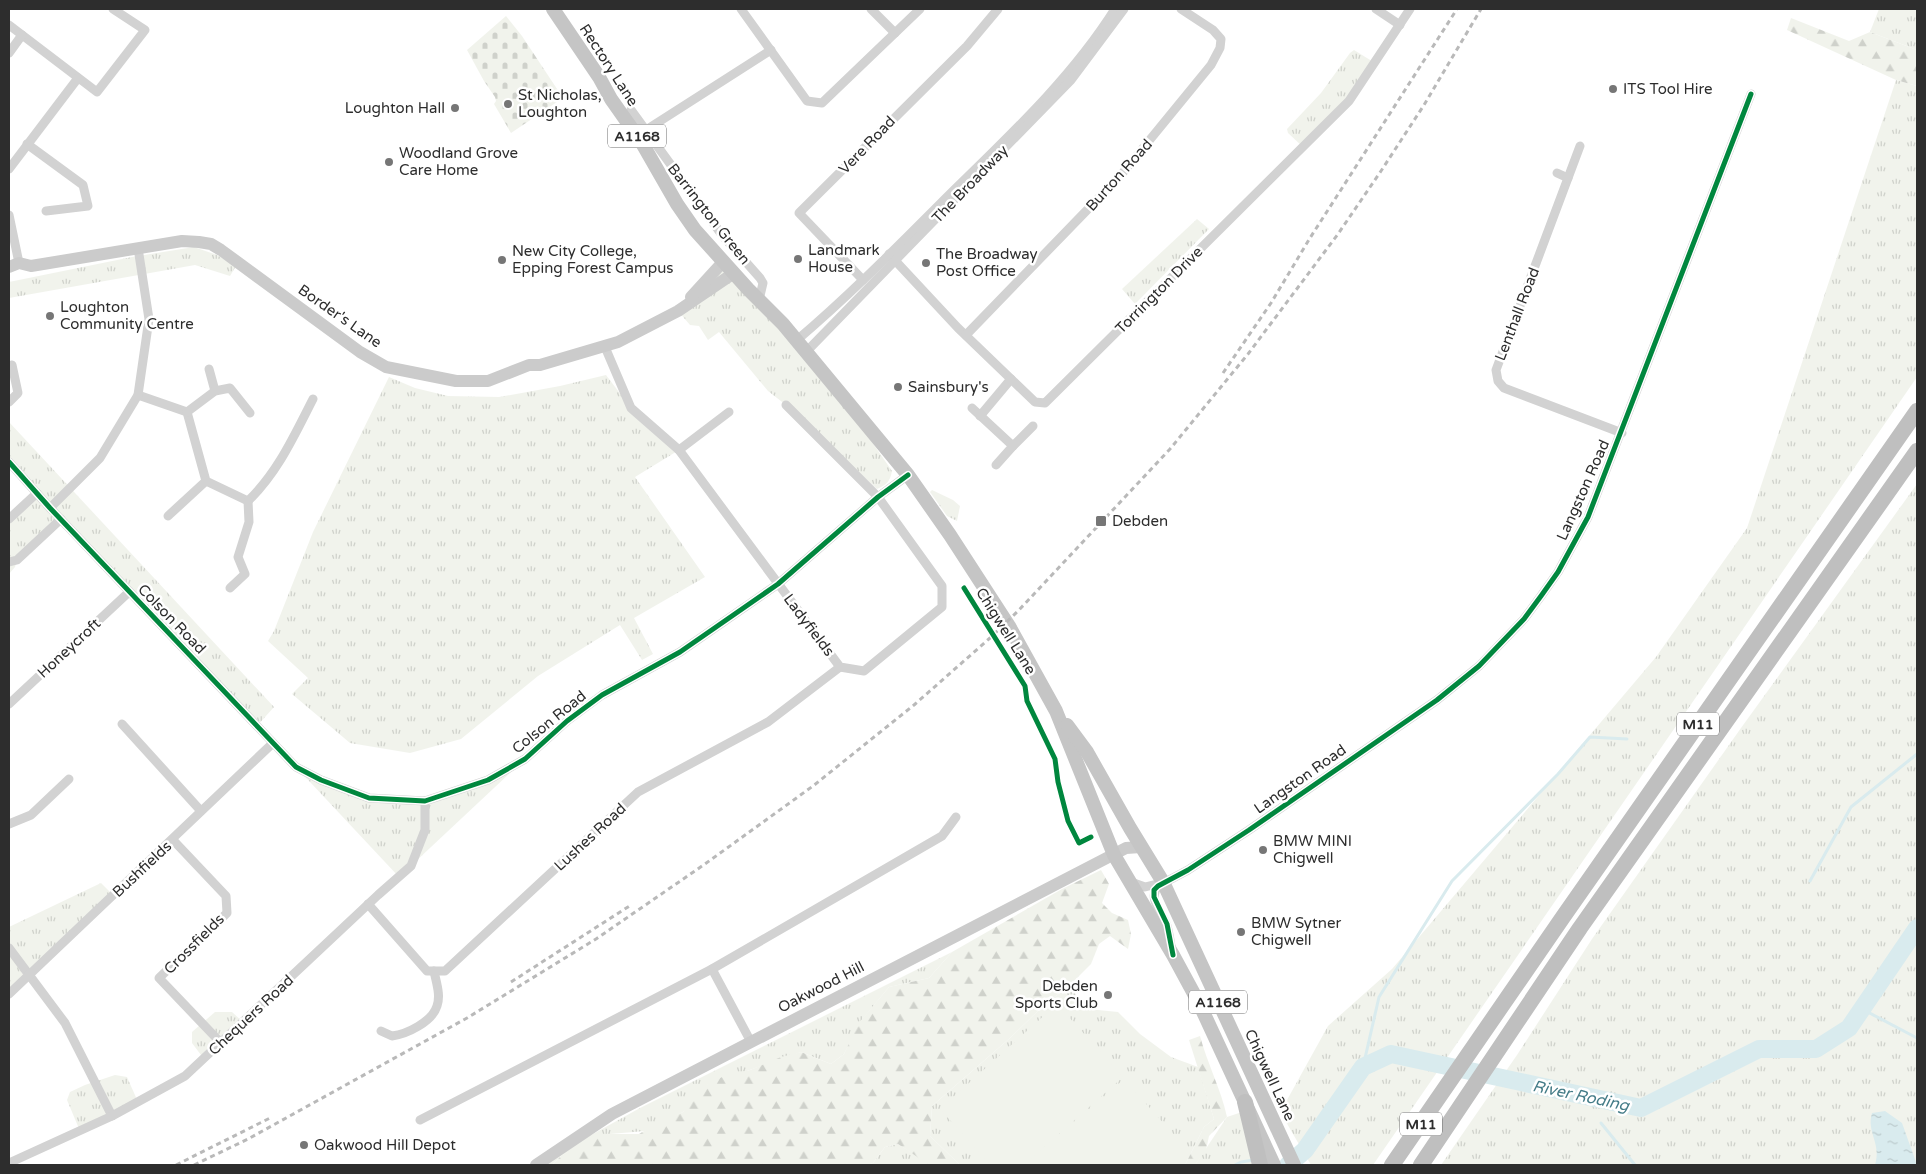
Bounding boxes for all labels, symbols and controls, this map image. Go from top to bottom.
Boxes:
street label: Rectory Lane [576,21,642,109]
place label: ITS Tool Hire [1623,80,1713,98]
marker: ITS Tool Hire [1607,83,1619,95]
place label: St Nicholas, Loughton [518,86,602,121]
marker: St Nicholas, Loughton [502,98,514,110]
place label: Loughton Hall [345,99,445,117]
marker: Loughton Hall [449,102,461,114]
street label: Vere Road [835,112,899,178]
road number: A1168 [608,124,666,148]
street label: Burton Road [1082,135,1156,215]
street label: The Broadway [928,141,1012,227]
place label: Woodland Grove Care Home [399,144,518,179]
marker: Woodland Grove Care Home [383,156,395,168]
street label: Barrington Green [664,160,754,268]
place label: Landmark House [808,241,880,276]
place label: New City College, Epping Forest Campus [512,242,673,277]
street label: Torrington Drive [1112,243,1206,337]
place label: The Broadway Post Office [936,245,1038,280]
marker: Landmark House [792,253,804,265]
marker: New City College, Epping Forest Campus [496,254,508,266]
marker: The Broadway Post Office [920,257,932,269]
street label: Lenthall Road [1491,265,1543,363]
street label: Border's Lane [295,281,385,351]
place label: Loughton Community Centre [60,298,194,333]
marker: Loughton Community Centre [44,310,56,322]
place label: Sainsbury's [908,378,989,396]
marker: Sainsbury's [892,381,904,393]
street label: Langston Road [1553,437,1613,543]
place label: Debden [1112,512,1168,530]
marker: Debden [1094,514,1108,528]
street label: Colson Road [134,580,210,658]
street label: Chigwell Lane [972,584,1040,678]
street label: Ladyfields [780,590,838,660]
street label: Honeycroft [34,614,104,682]
street label: Colson Road [508,687,590,757]
road number: M11 [1677,712,1719,736]
street label: Langston Road [1250,741,1350,817]
street label: Lushes Road [550,799,630,875]
place label: BMW MINI Chigwell [1273,832,1352,867]
street label: Bushfields [109,837,175,901]
marker: BMW MINI Chigwell [1257,844,1269,856]
street label: Crossfields [160,910,228,978]
place label: BMW Sytner Chigwell [1251,914,1341,949]
marker: BMW Sytner Chigwell [1235,926,1247,938]
street label: Oakwood Hill [775,958,867,1016]
street label: Chequers Road [205,971,297,1059]
place label: Debden Sports Club [1015,977,1098,1012]
marker: Debden Sports Club [1102,989,1114,1001]
road number: A1168 [1189,990,1247,1014]
street label: Chigwell Lane [1241,1026,1299,1124]
water label: River Roding [1531,1076,1632,1116]
road number: M11 [1400,1112,1442,1136]
place label: Oakwood Hill Depot [314,1136,456,1154]
marker: Oakwood Hill Depot [298,1139,310,1151]

